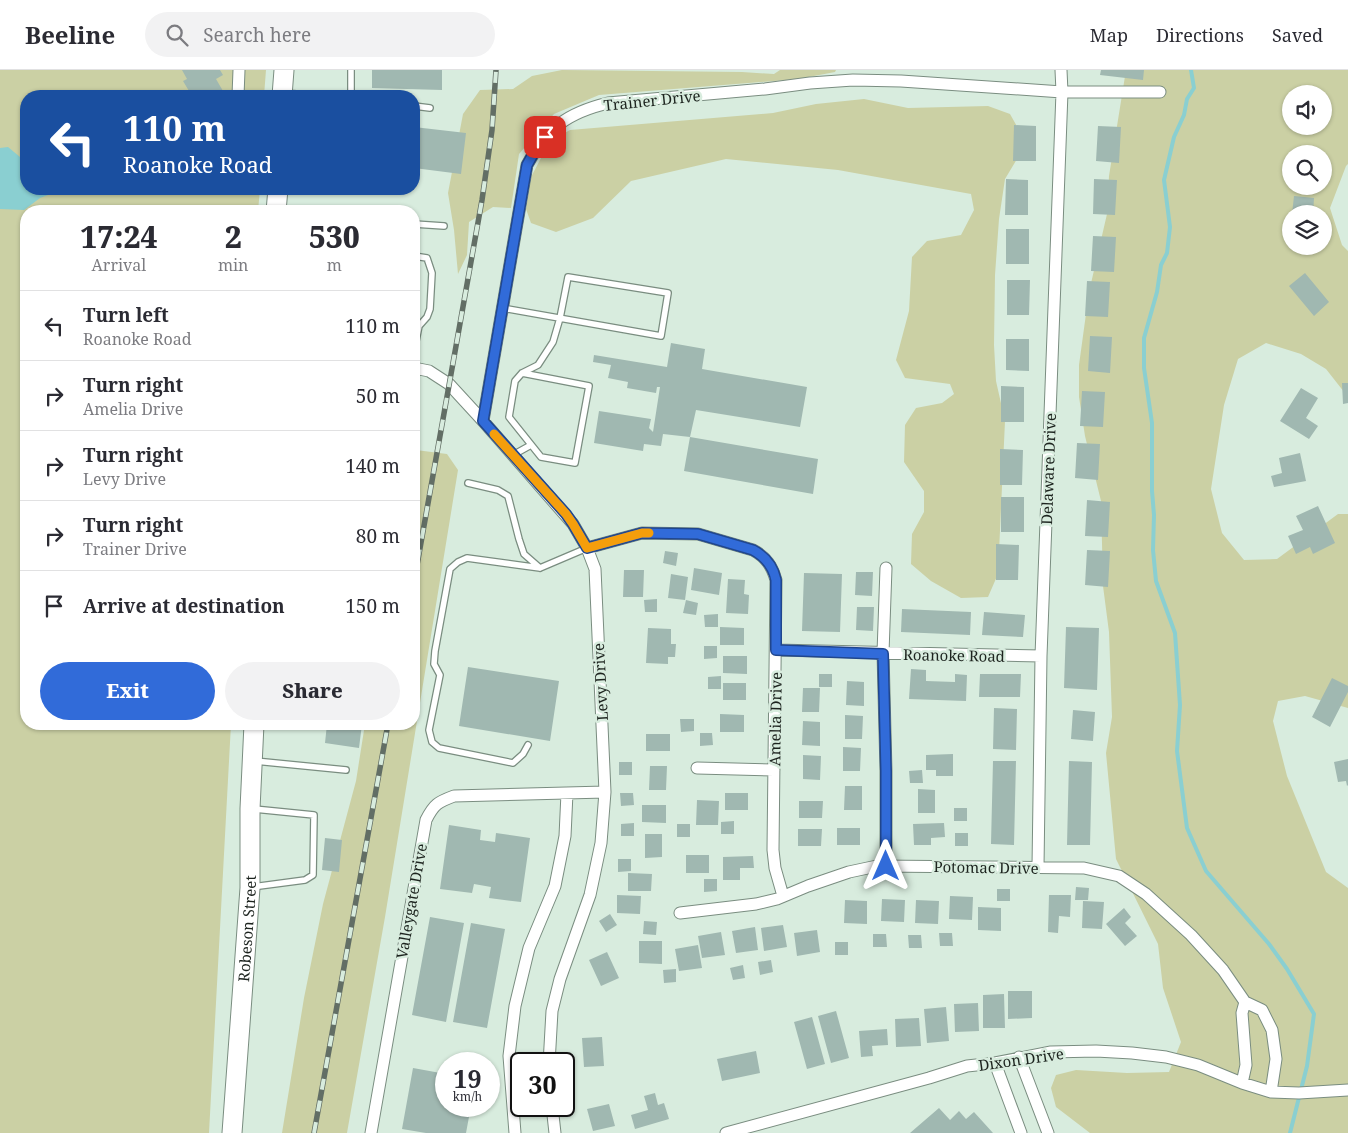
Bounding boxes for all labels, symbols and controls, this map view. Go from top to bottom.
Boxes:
search box [145,12,495,57]
text: Beeline [25,18,115,51]
icon: search [163,21,191,49]
text: Search here [203,22,311,48]
text: Map [1090,23,1128,47]
text: Directions [1156,23,1244,47]
text: Saved [1272,23,1323,47]
street label: Trainer Drive [603,85,701,115]
map controls [1282,85,1332,255]
button: sound [1282,85,1332,135]
text: 110 m [123,104,226,151]
icon: left [40,110,105,175]
pin [524,116,566,158]
icon: arrive [531,123,559,151]
button: search [1282,145,1332,195]
text: Roanoke Road [123,149,272,179]
button: layers [1282,205,1332,255]
text: 17:24 [80,216,158,257]
text: 2 [225,216,242,257]
text: 530 [309,216,360,257]
text: Arrival [92,254,146,276]
text: min [218,254,248,276]
text: m [327,254,342,276]
text: Turn left [83,302,169,328]
icon: left [40,312,68,340]
text: 110 m [345,313,400,339]
text: Roanoke Road [83,328,192,350]
text: Turn right [83,372,183,398]
icon: right [40,382,68,410]
text: 50 m [356,383,400,409]
text: Amelia Drive [83,398,183,420]
street label: Delaware Drive [1036,413,1060,525]
text: Turn right [83,442,183,468]
icon: right [40,452,68,480]
text: 140 m [345,453,400,479]
text: Levy Drive [83,468,166,490]
text: Turn right [83,512,183,538]
icon: right [40,522,68,550]
text: 80 m [356,523,400,549]
text: Trainer Drive [83,538,187,560]
icon: arrive [40,592,68,620]
text: Arrive at destination [83,593,285,619]
text: 150 m [345,593,400,619]
street label: Levy Drive [588,643,612,721]
street label: Roanoke Road [903,644,1005,666]
button: Exit [40,662,215,720]
button: Share [225,662,400,720]
street label: Amelia Drive [764,672,786,766]
position arrow [859,839,911,891]
street label: Valleygate Drive [391,842,431,960]
street label: Potomac Drive [933,856,1039,878]
street label: Robeson Street [233,875,260,982]
street label: Dixon Drive [977,1043,1065,1075]
speed limit sign: 30 [510,1052,575,1117]
text: 19 [453,1061,482,1095]
text: km/h [453,1088,482,1105]

